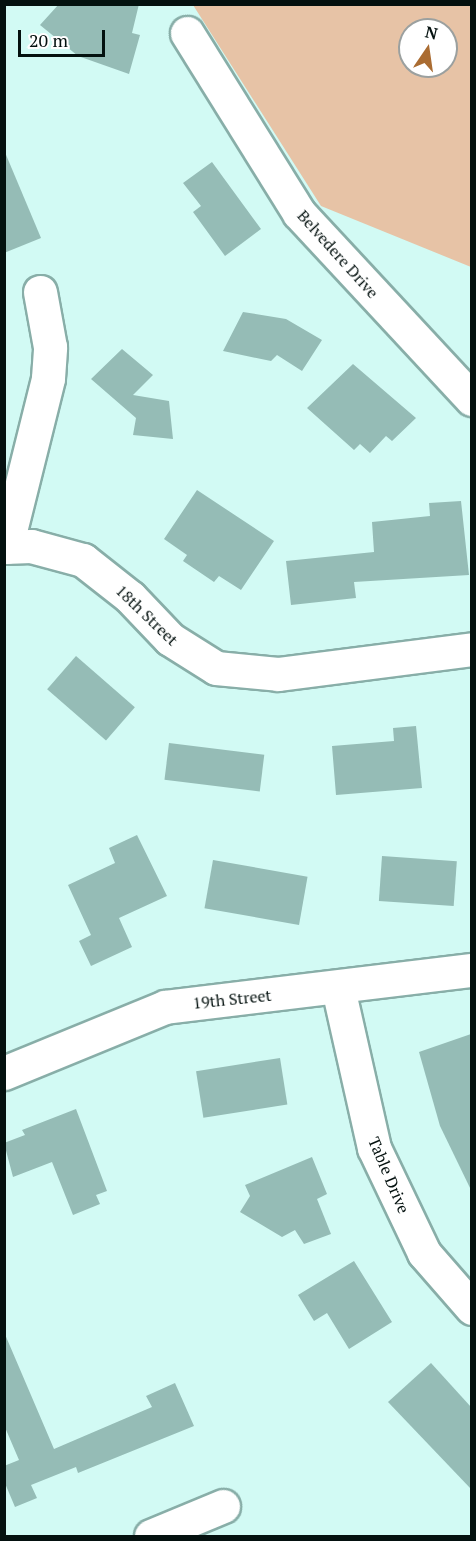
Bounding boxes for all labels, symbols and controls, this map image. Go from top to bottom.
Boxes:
scale bar [21,18,108,56]
north arrow [398,18,458,78]
text: N [423,20,440,44]
text: 20 m [29,28,68,52]
street label: Belvedere Drive [293,206,383,302]
street label: 18th Street [112,581,182,649]
street label: 19th Street [192,985,272,1013]
street label: Table Drive [364,1134,414,1216]

